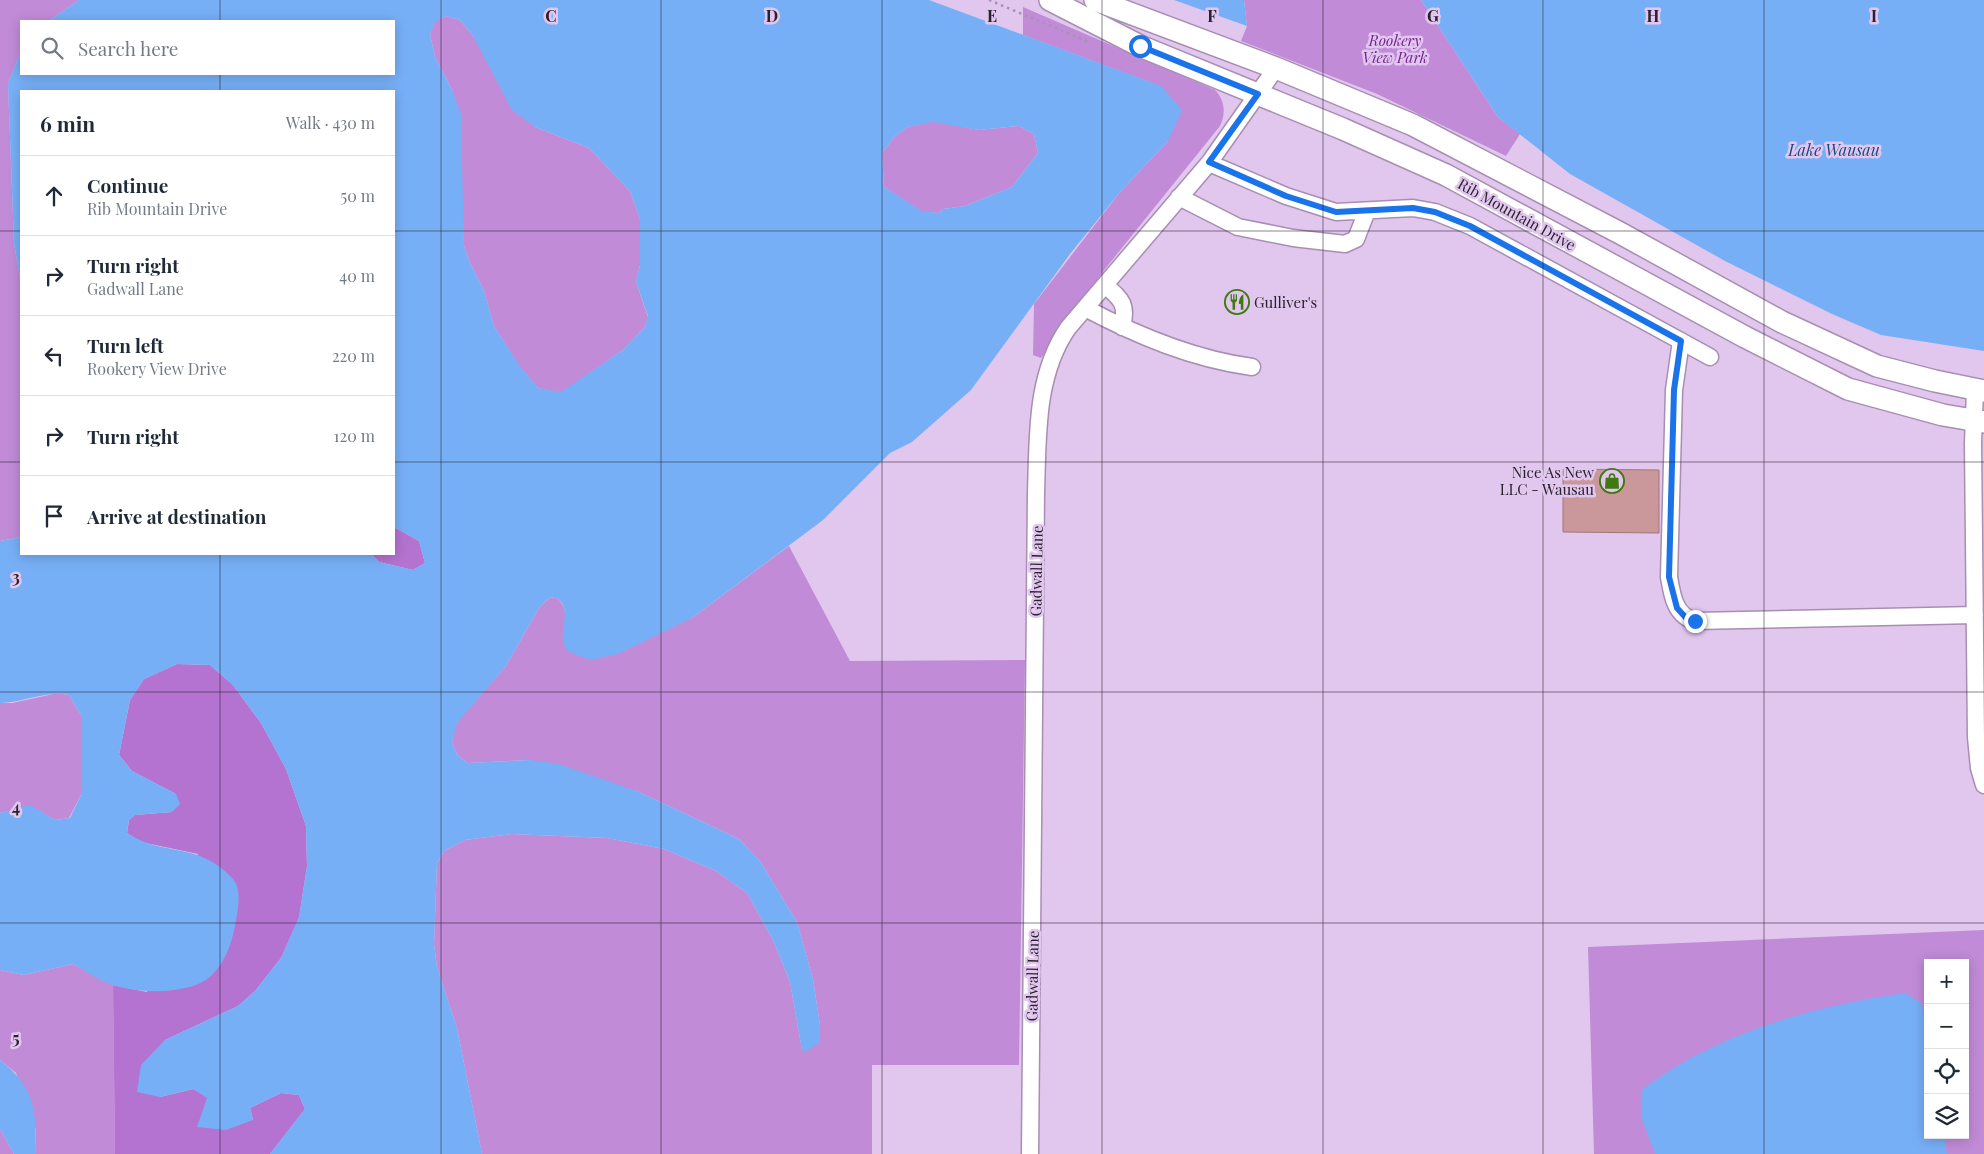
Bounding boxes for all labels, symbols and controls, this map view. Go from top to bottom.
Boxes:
text: C [545,5,557,26]
text: D [766,5,778,26]
text: E [987,5,997,26]
text: F [1207,5,1217,26]
text: G [1427,5,1439,26]
text: H [1647,5,1660,26]
text: I [1871,5,1877,26]
search box [20,20,395,75]
park label: Rookery View Park [1362,30,1428,67]
icon: search [38,34,66,62]
text: Search here [78,35,178,61]
route start [1129,35,1152,58]
text: 6 min [40,109,95,137]
text: Walk · 430 m [286,112,375,133]
water label: Lake Wausau [1787,139,1880,160]
text: Continue [87,172,168,198]
street label: Rib Mountain Drive [1455,173,1579,255]
icon: ahead [40,182,68,210]
text: 50 m [341,185,375,206]
text: Rib Mountain Drive [87,198,227,219]
text: Turn right [87,252,179,278]
icon: right [40,262,68,290]
text: 40 m [339,265,375,286]
text: Gadwall Lane [87,278,184,299]
restaurant icon: Gulliver's [1224,289,1250,315]
place label: Gulliver's [1254,292,1317,312]
text: Turn left [87,332,164,358]
icon: left [40,342,68,370]
text: 220 m [332,345,375,366]
text: Rookery View Drive [87,358,227,379]
icon: right [40,422,68,450]
text: Turn right [87,423,179,449]
text: 120 m [334,425,375,446]
place label: Nice As New LLC - Wausau [1500,462,1594,499]
shop icon: Nice As New LLC - Wausau [1599,468,1625,494]
icon: arrive [40,502,68,530]
text: Arrive at destination [87,503,267,529]
street label: Gadwall Lane [1025,525,1047,617]
text: 3 [12,566,20,587]
route end [1684,610,1707,633]
text: 4 [12,796,20,817]
street label: Gadwall Lane [1021,930,1043,1022]
map controls [1924,959,1969,1139]
button: + [1924,959,1969,1004]
button: − [1924,1004,1969,1049]
text: 5 [12,1027,20,1048]
button: locate [1924,1049,1969,1094]
button: layers [1924,1094,1969,1139]

